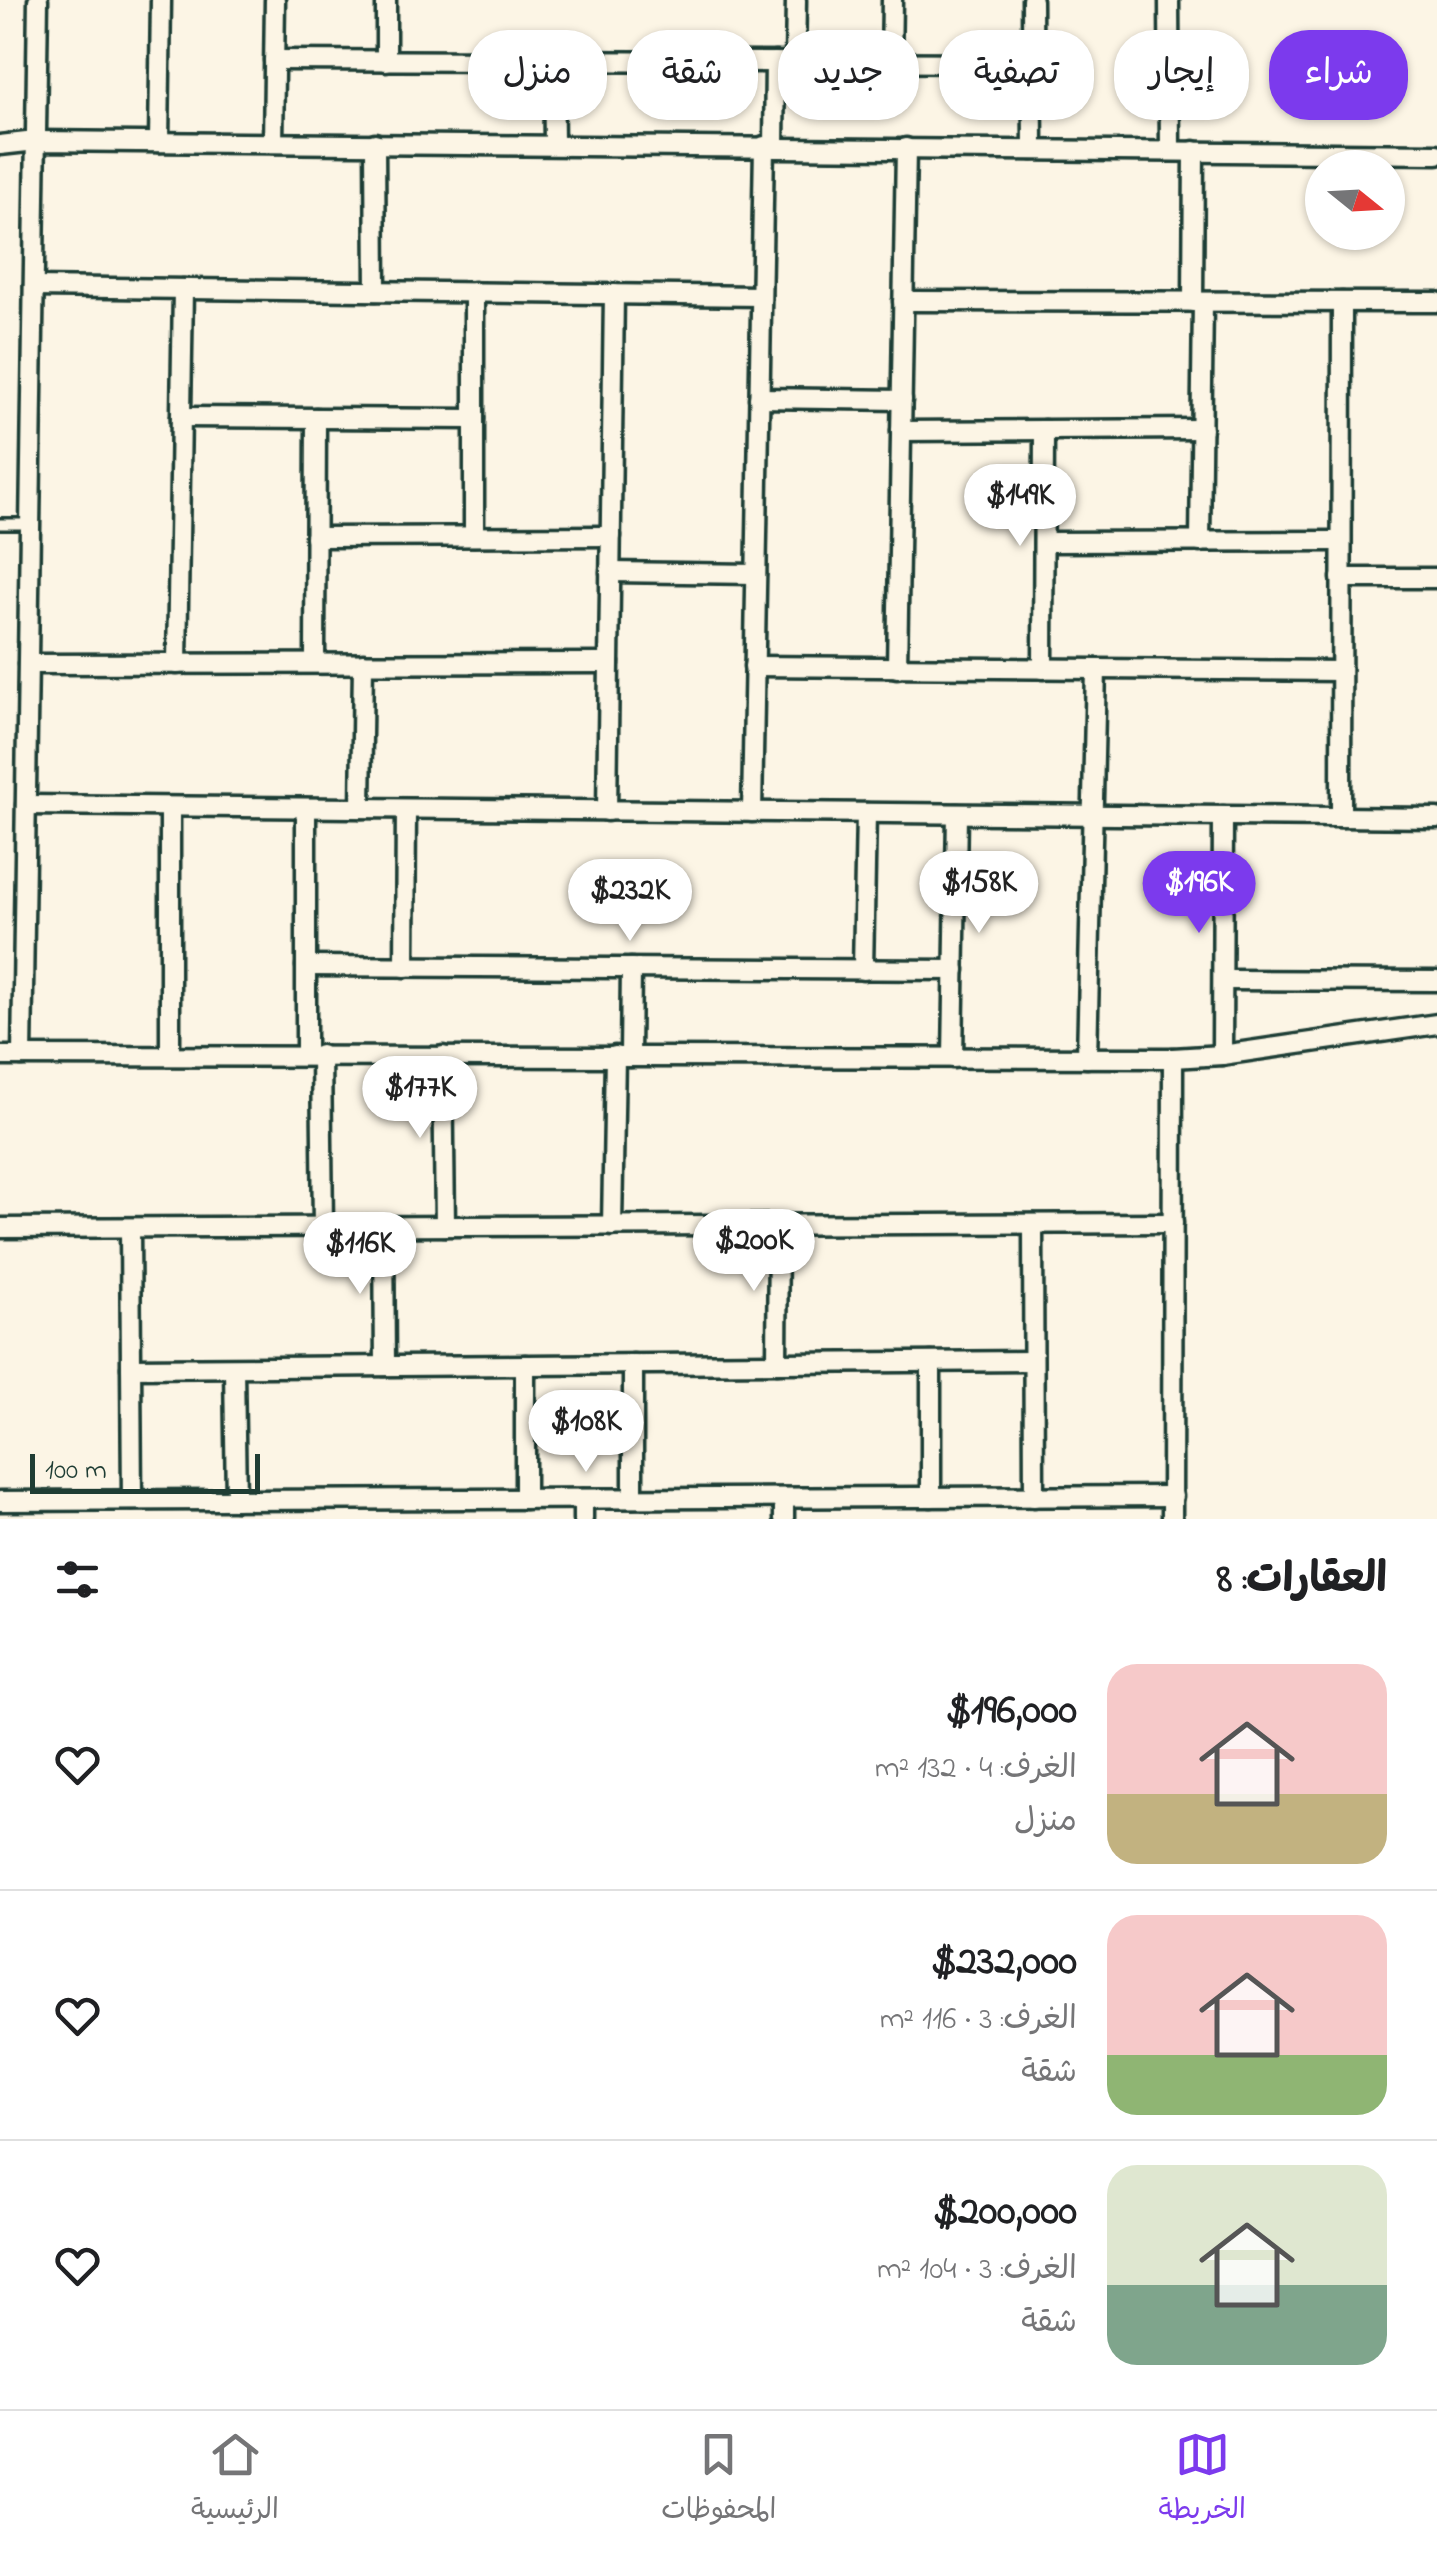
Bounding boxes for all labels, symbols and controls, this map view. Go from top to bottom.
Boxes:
chip: منزل [468,30,607,120]
chip: شقة [627,30,758,120]
chip: جديد [778,30,919,120]
chip: تصفية [939,30,1094,120]
chip: إيجار [1114,30,1249,120]
chip: شراء [1269,30,1408,120]
north arrow [1305,150,1405,250]
map controls [1305,150,1405,250]
pin: $149K [950,464,1090,549]
text: $149K [986,473,1054,520]
pin: $158K [909,851,1049,936]
pin: $196K [1129,851,1269,936]
pin: $232K [560,859,700,944]
text: $158K [941,860,1017,907]
text: $196K [1165,860,1233,907]
text: $232K [590,868,670,915]
pin: $177K [350,1056,490,1141]
text: $177K [384,1065,456,1112]
pin: $200K [684,1209,824,1294]
pin: $116K [290,1212,430,1297]
text: $200K [715,1218,793,1265]
text: $116K [325,1221,395,1268]
pin: $108K [516,1390,656,1475]
text: $108K [551,1399,621,1446]
scale bar [30,1449,260,1494]
text: 100 m [45,1451,107,1492]
text: العقارات: 8 [1216,1550,1387,1611]
icon: filters [50,1552,105,1607]
text: $196,000 [945,1681,1077,1742]
icon: home [1187,1704,1307,1824]
icon: heart [50,1737,105,1792]
text: الغرف: 4 · 132 m² [875,1746,1077,1793]
text: منزل [1014,1799,1077,1846]
text: $232,000 [931,1932,1077,1993]
icon: home [1187,1955,1307,2075]
icon: heart [50,1988,105,2043]
text: الغرف: 3 · 116 m² [880,1997,1077,2044]
text: شقة [1021,2050,1077,2097]
text: $200,000 [933,2182,1077,2243]
icon: home [1187,2205,1307,2325]
icon: heart [50,2238,105,2293]
text: الغرف: 3 · 104 m² [877,2247,1077,2294]
text: شقة [1021,2300,1077,2347]
tab: الرئيسية [191,2427,279,2533]
tab: المحفوظات [661,2427,776,2533]
tab: الخريطة [1159,2427,1246,2533]

